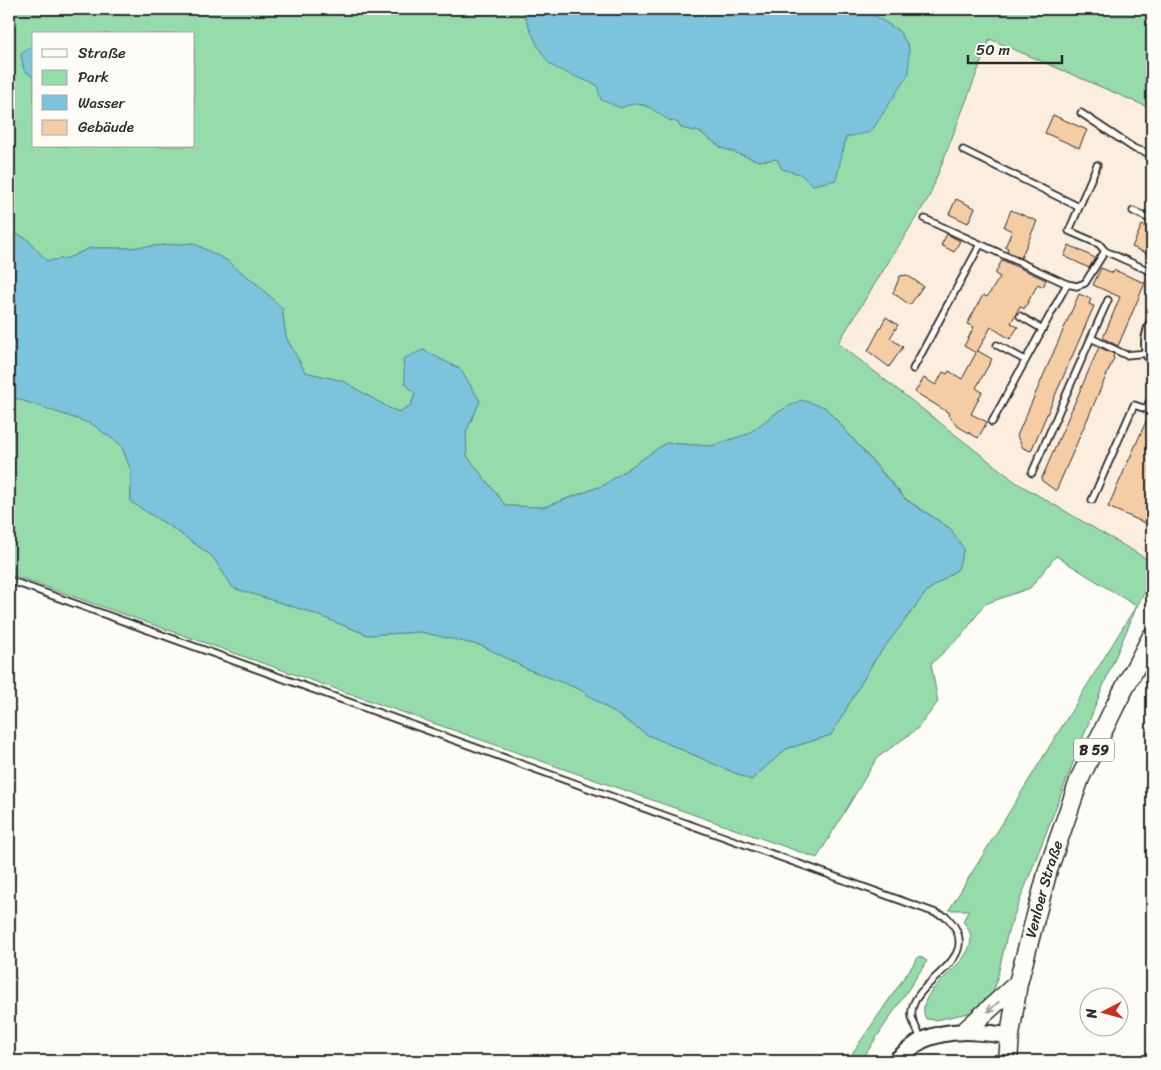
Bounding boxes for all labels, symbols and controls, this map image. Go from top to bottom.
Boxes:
legend [32,32,195,148]
scale bar [968,32,1062,64]
text: 50 m [976,37,1011,63]
text: Straße [78,40,126,66]
text: Park [78,64,109,90]
text: Wasser [78,90,126,116]
text: Gebäude [78,114,134,140]
road number: B 59 [1074,738,1114,762]
street label: Venloer Straße [1018,837,1070,941]
north arrow [1078,988,1128,1038]
one-way arrow [986,1001,999,1013]
text: N [1079,1007,1105,1020]

